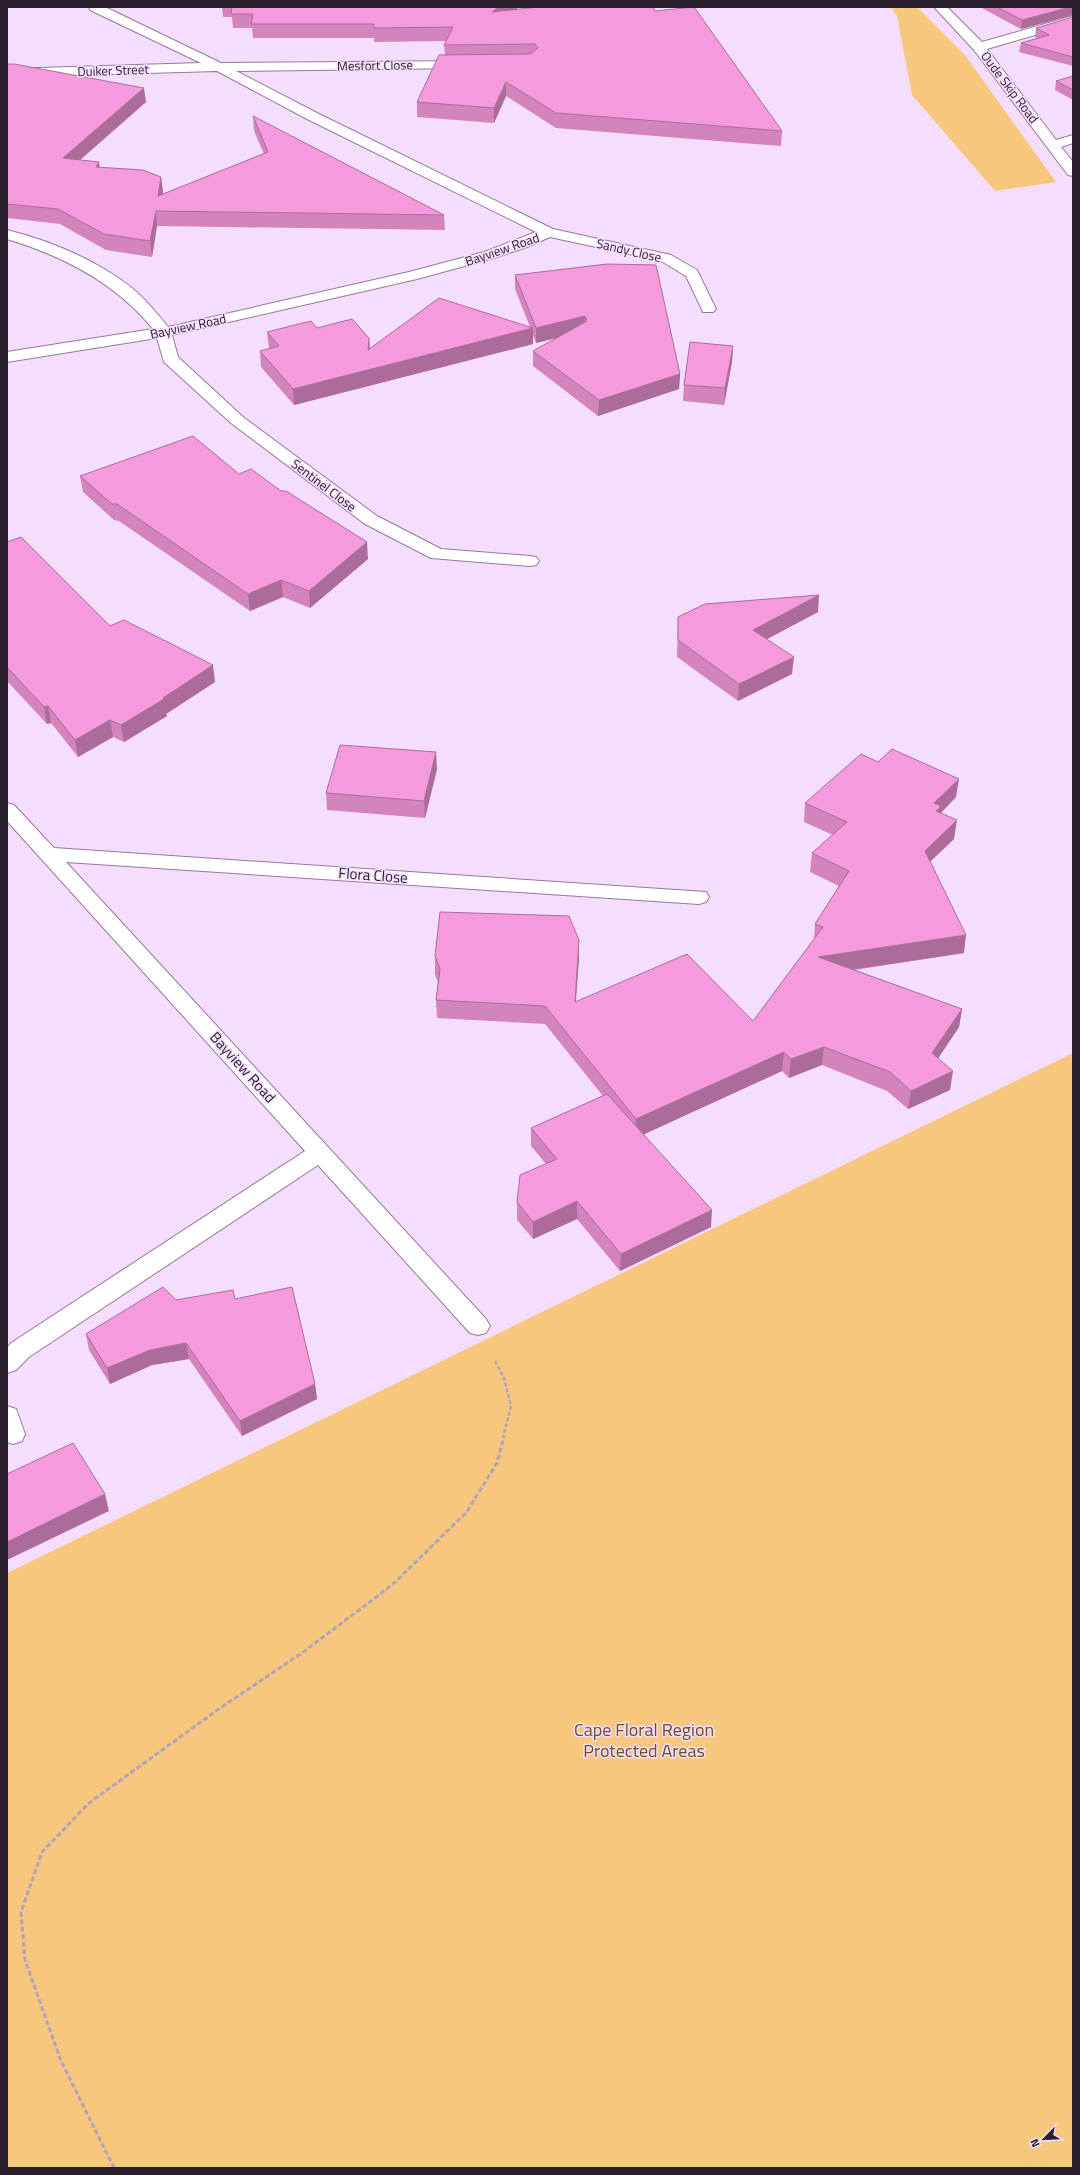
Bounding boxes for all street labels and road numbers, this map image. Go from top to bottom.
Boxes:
street label: Oude Skip Road [976,47,1044,127]
street label: Mesfort Close [337,54,413,76]
street label: Duiker Street [77,59,150,81]
street label: Bayview Road [462,227,542,271]
street label: Sandy Close [595,233,663,267]
street label: Bayview Road [148,308,228,344]
street label: Sentinel Close [287,454,361,516]
street label: Flora Close [338,861,408,889]
street label: Bayview Road [205,1026,281,1108]

